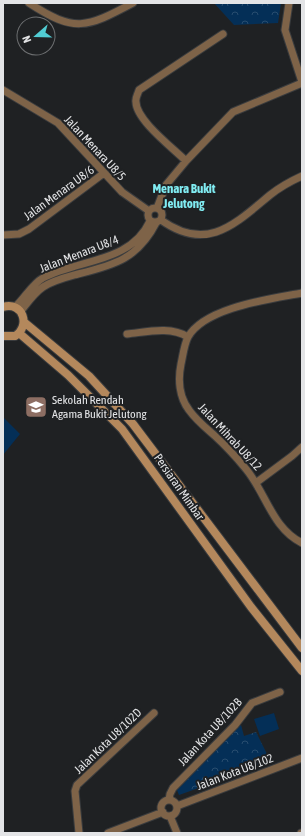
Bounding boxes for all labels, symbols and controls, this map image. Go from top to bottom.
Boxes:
north arrow [16,16,56,56]
text: N [20,34,33,45]
street label: Jalan Menara U8/5 [61,113,129,183]
street label: Jalan Menara U8/6 [21,163,97,223]
district label: Menara Bukit Jelutong [152,181,216,211]
street label: Jalan Menara U8/4 [38,232,121,275]
place label: Sekolah Rendah Agama Bukit Jelutong [52,393,148,421]
school or university icon: Sekolah Rendah Agama Bukit Jelutong [23,394,49,420]
street label: Jalan Mihrab U8/12 [195,401,265,473]
street label: Persiaran Mimbar [151,451,207,523]
street label: Jalan Kota U8/102B [175,695,245,769]
street label: Jalan Kota U8/102D [71,705,145,777]
street label: Jalan Kota U8/102 [195,751,275,793]

